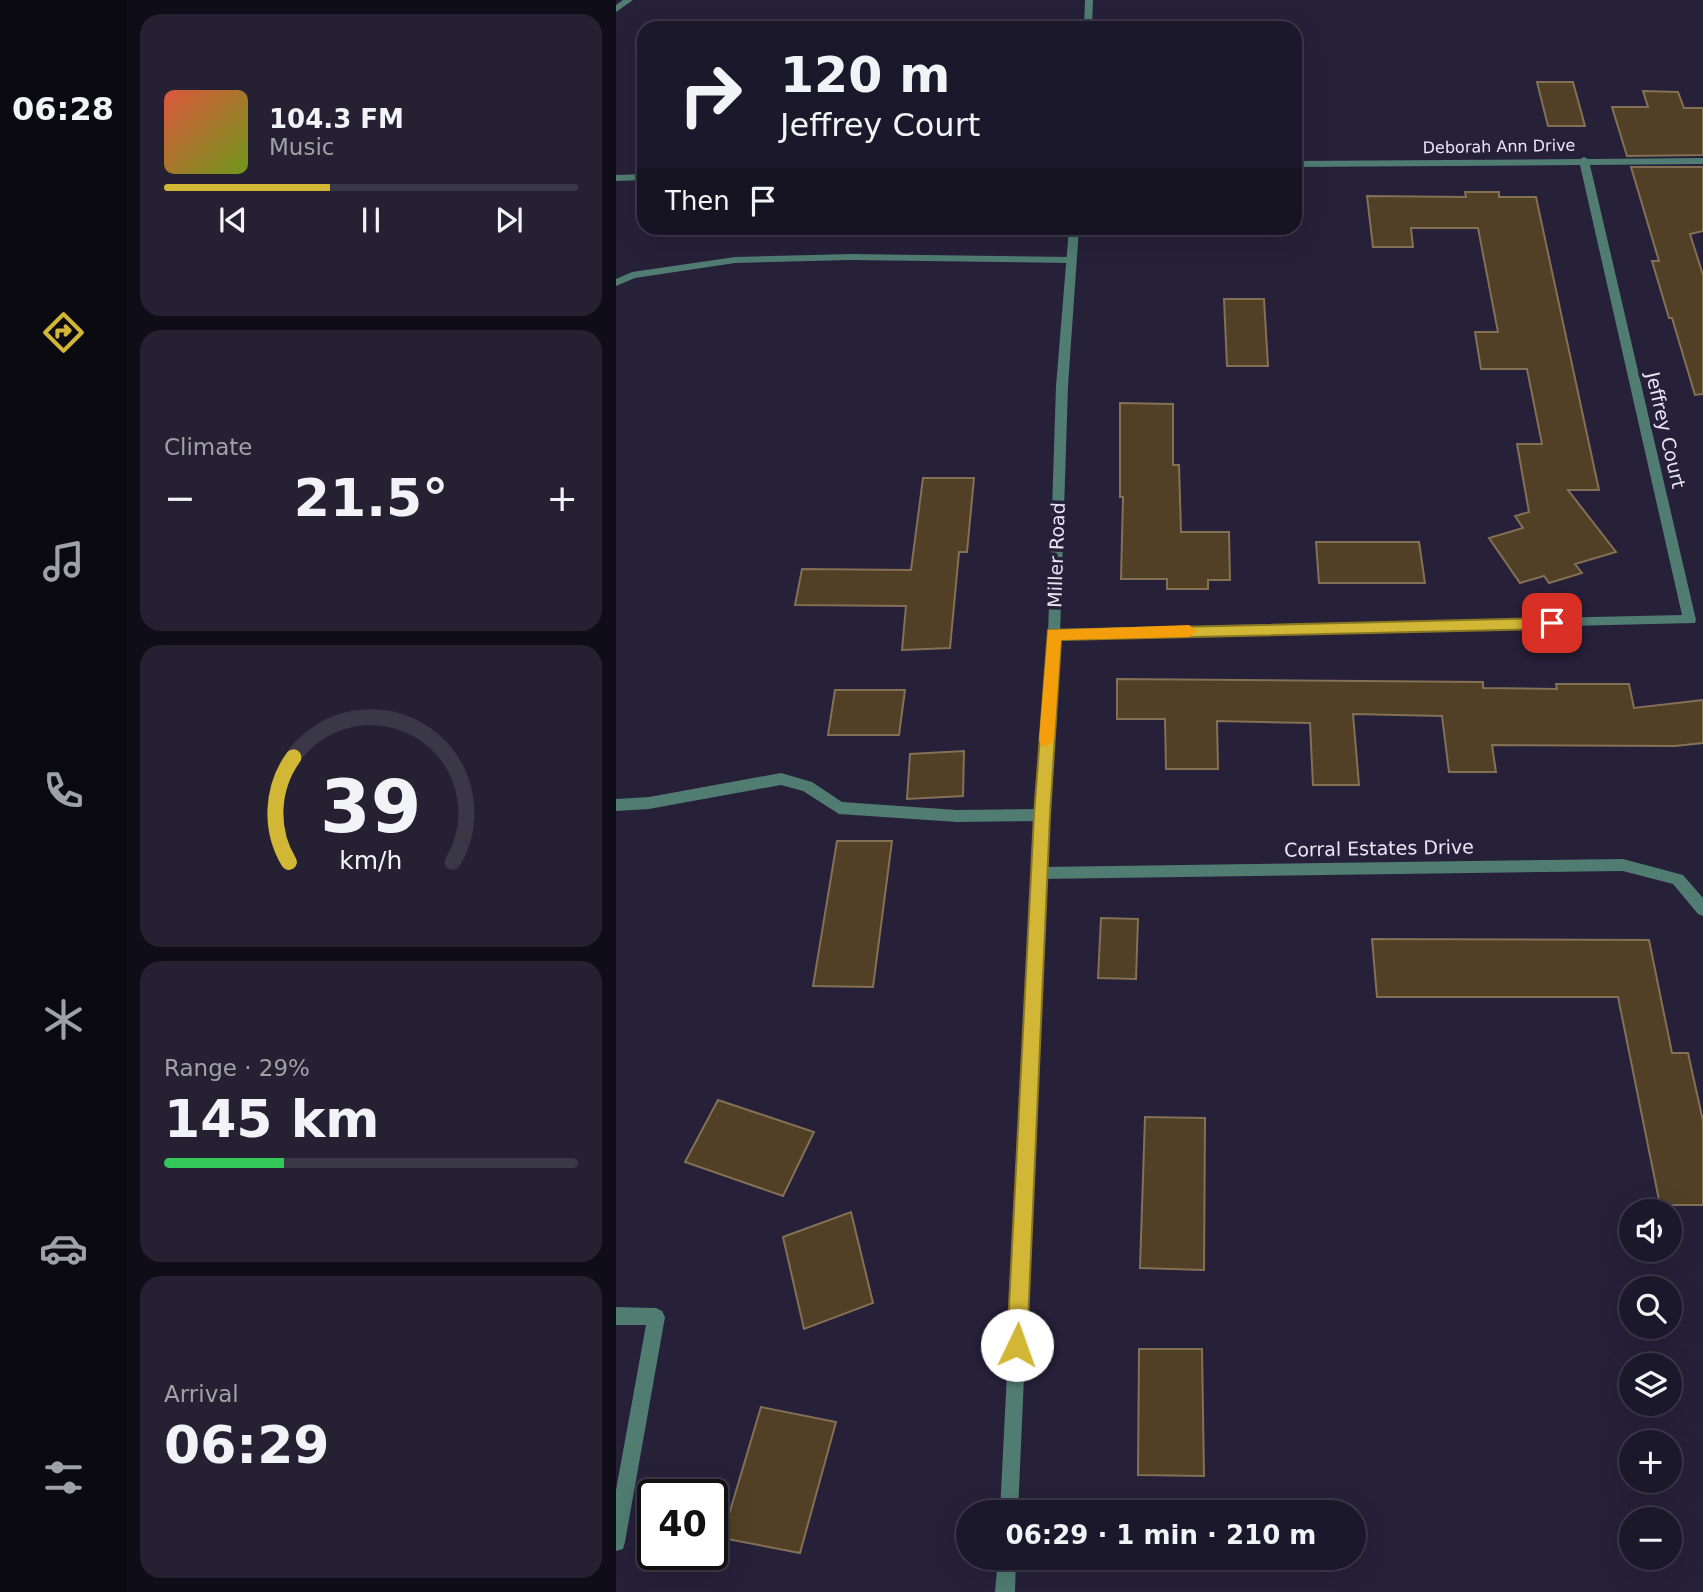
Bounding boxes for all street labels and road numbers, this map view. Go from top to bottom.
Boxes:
street label: Deborah Ann Drive [1423,136,1576,157]
street label: Jeffrey Court [1642,369,1690,490]
street label: Miller Road [1043,502,1069,608]
street label: Corral Estates Drive [1284,835,1474,861]

